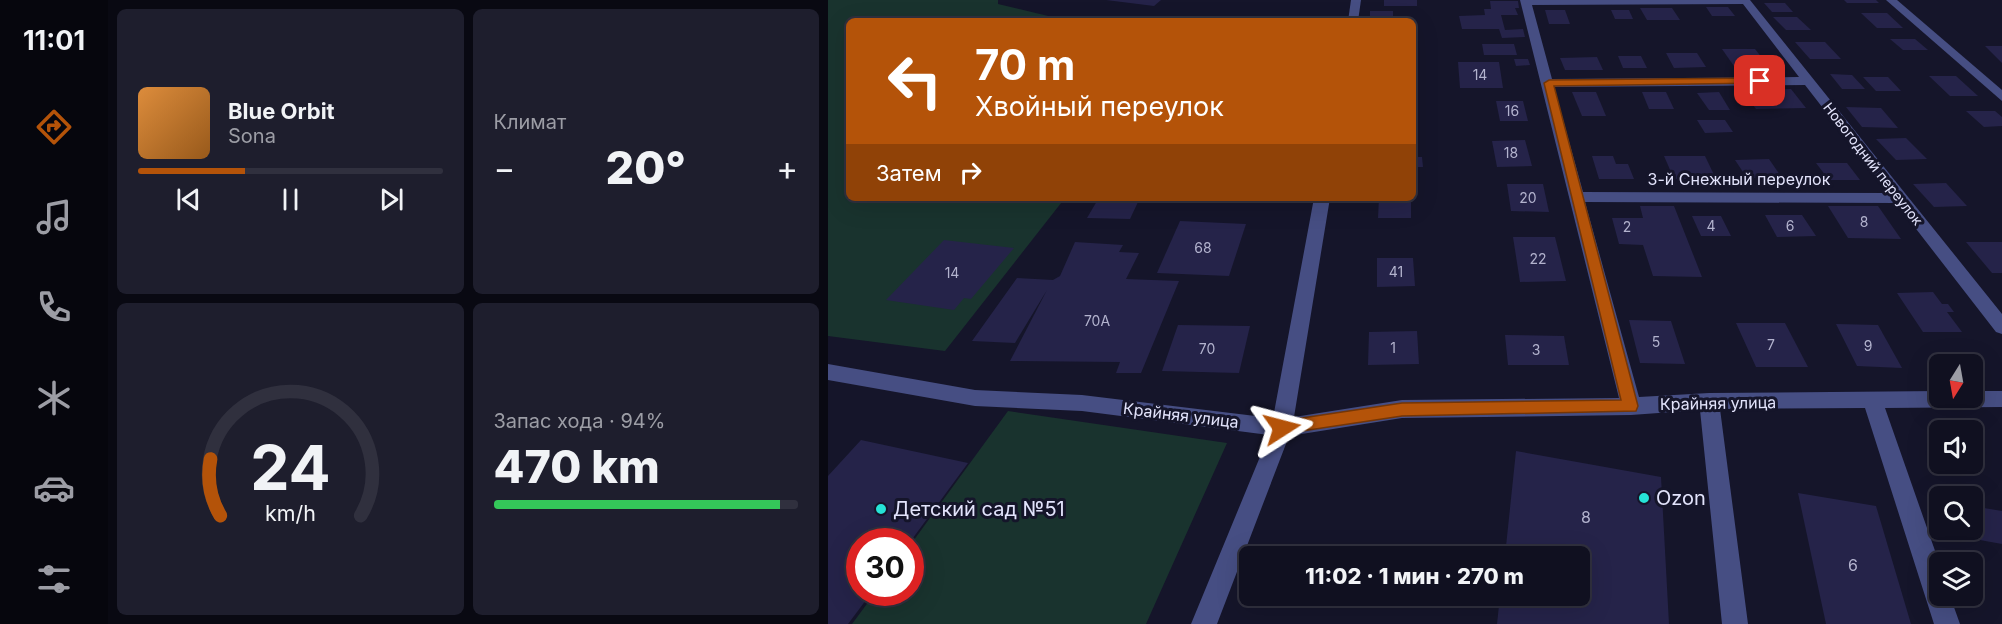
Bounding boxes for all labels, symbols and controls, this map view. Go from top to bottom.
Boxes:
text: 11:01 [23,24,85,57]
text: 70 m [975,39,1075,90]
icon: left [876,42,954,120]
pin [1734,55,1785,106]
icon: arrive [1743,64,1776,97]
house number: 14 [1473,66,1487,83]
text: Хвойный переулок [975,90,1224,123]
text: Blue Orbit [228,98,335,124]
street label: Новогодний переулок [1820,99,1927,229]
house number: 16 [1505,102,1519,119]
icon: directions [33,106,75,148]
text: Климат [494,110,566,134]
text: Sona [228,124,276,148]
text: 20° [605,140,686,195]
house number: 18 [1504,144,1518,161]
text: − [494,148,515,188]
text: + [776,148,798,188]
icon: right [954,156,987,189]
text: Затем [876,160,942,186]
street label: 3-й Снежный переулок [1648,169,1831,189]
icon: previous [172,183,205,216]
icon: pause [274,183,307,216]
icon: next [375,183,408,216]
house number: 20 [1519,189,1537,206]
icon: music [33,196,75,238]
house number: 8 [1860,213,1868,230]
house number: 4 [1706,217,1716,234]
house number: 6 [1786,217,1794,234]
house number: 2 [1623,218,1631,235]
house number: 68 [1194,239,1212,256]
house number: 22 [1529,250,1547,267]
house number: 41 [1389,263,1403,280]
house number: 14 [945,264,959,281]
icon: phone [33,286,75,328]
house number: 70А [1084,312,1110,329]
house number: 5 [1652,333,1660,350]
house number: 7 [1767,336,1775,353]
house number: 9 [1864,337,1872,354]
house number: 1 [1390,339,1396,356]
house number: 70 [1199,340,1215,357]
house number: 3 [1532,341,1540,358]
north arrow [1929,354,1983,408]
map controls [1929,354,1983,606]
icon: climate [33,377,75,419]
street label: Крайняя улица [1660,392,1776,414]
position arrow [1250,396,1314,460]
street label: Крайняя улица [1122,398,1240,432]
text: Запас хода · 94% [494,409,665,433]
button: sound [1929,420,1983,474]
text: 24 [250,430,331,505]
text: 470 km [494,439,660,494]
icon: car [33,467,75,509]
place label: Ozon [1656,486,1706,510]
button: search [1929,486,1983,540]
marker: Ozon [1637,491,1651,505]
place label: Детский сад №51 [893,497,1065,521]
text: km/h [265,500,316,526]
marker: Детский сад №51 [874,502,888,516]
house number: 8 [1581,507,1591,527]
speed limit sign: 30 [846,528,924,606]
button: layers [1929,552,1983,606]
house number: 6 [1848,555,1858,575]
icon: filters [33,558,75,600]
text: 11:02 · 1 мин · 270 m [1305,563,1524,589]

